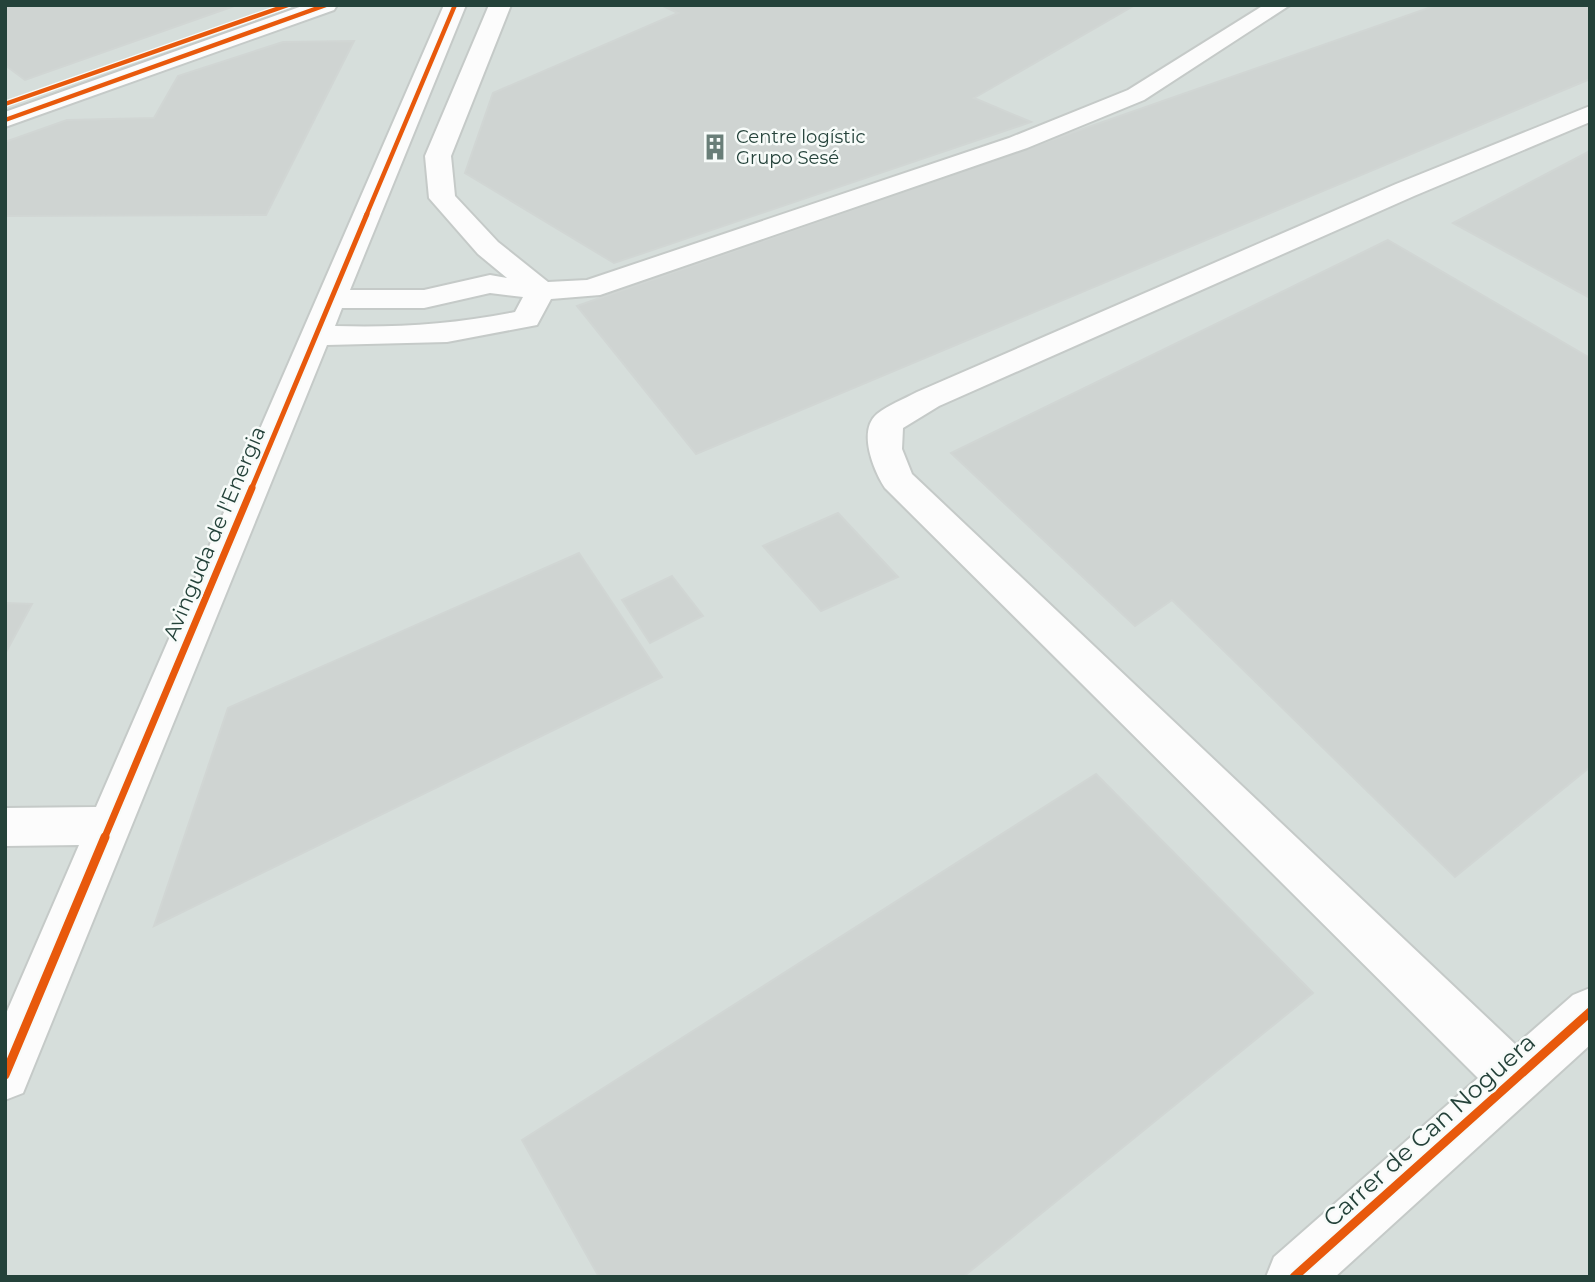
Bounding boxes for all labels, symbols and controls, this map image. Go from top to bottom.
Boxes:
place label: Centre logístic Grupo Sesé [736,126,866,169]
building icon: Centre logístic Grupo Sesé [700,132,730,162]
street label: Avinguda de l'Energia [158,422,270,644]
street label: Carrer de Can Noguera [1317,1027,1541,1233]

